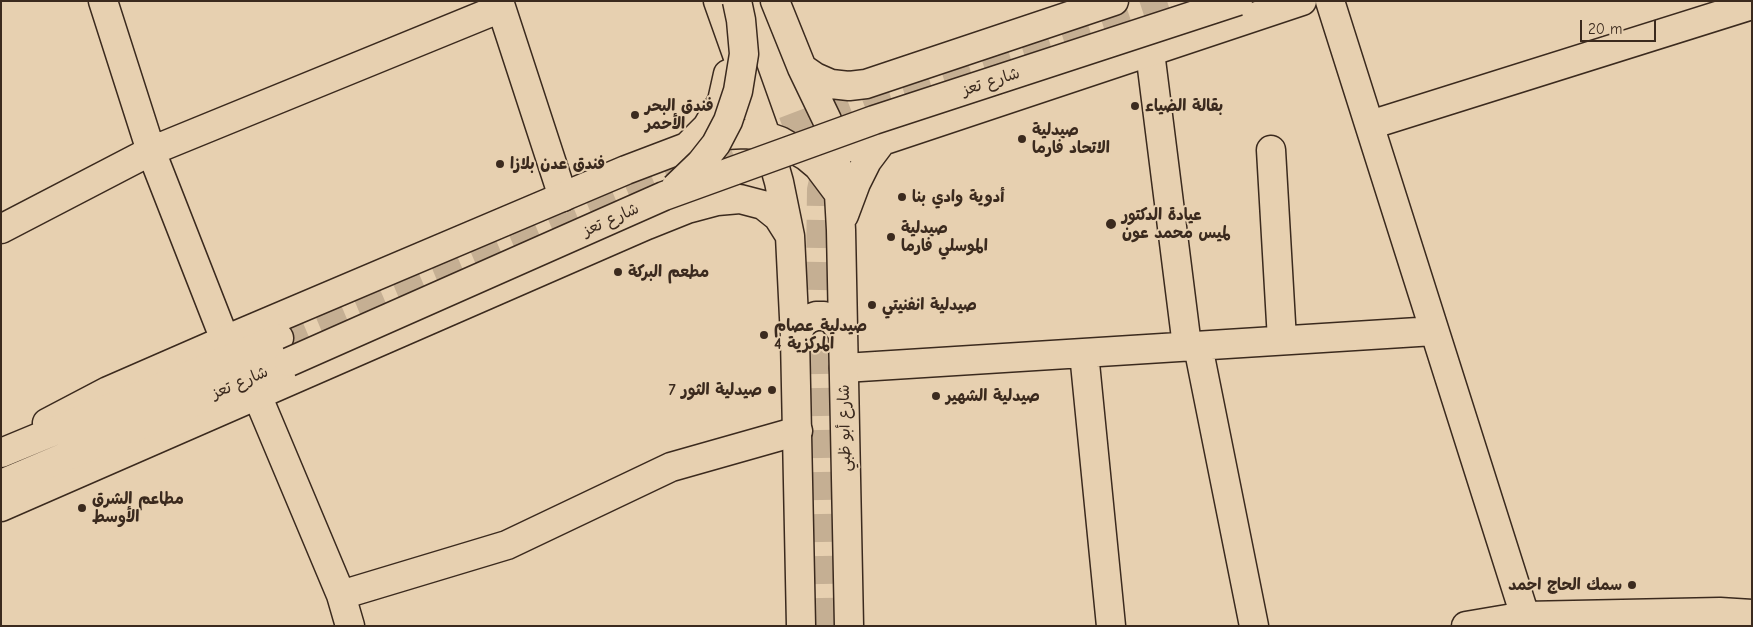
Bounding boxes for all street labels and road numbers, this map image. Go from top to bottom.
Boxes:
street label: شارع تعز [960,64,1022,100]
street label: شارع تعز [580,199,642,241]
street label: شارع تعز [209,362,271,404]
street label: شارع أبو ظبي [835,384,855,472]

